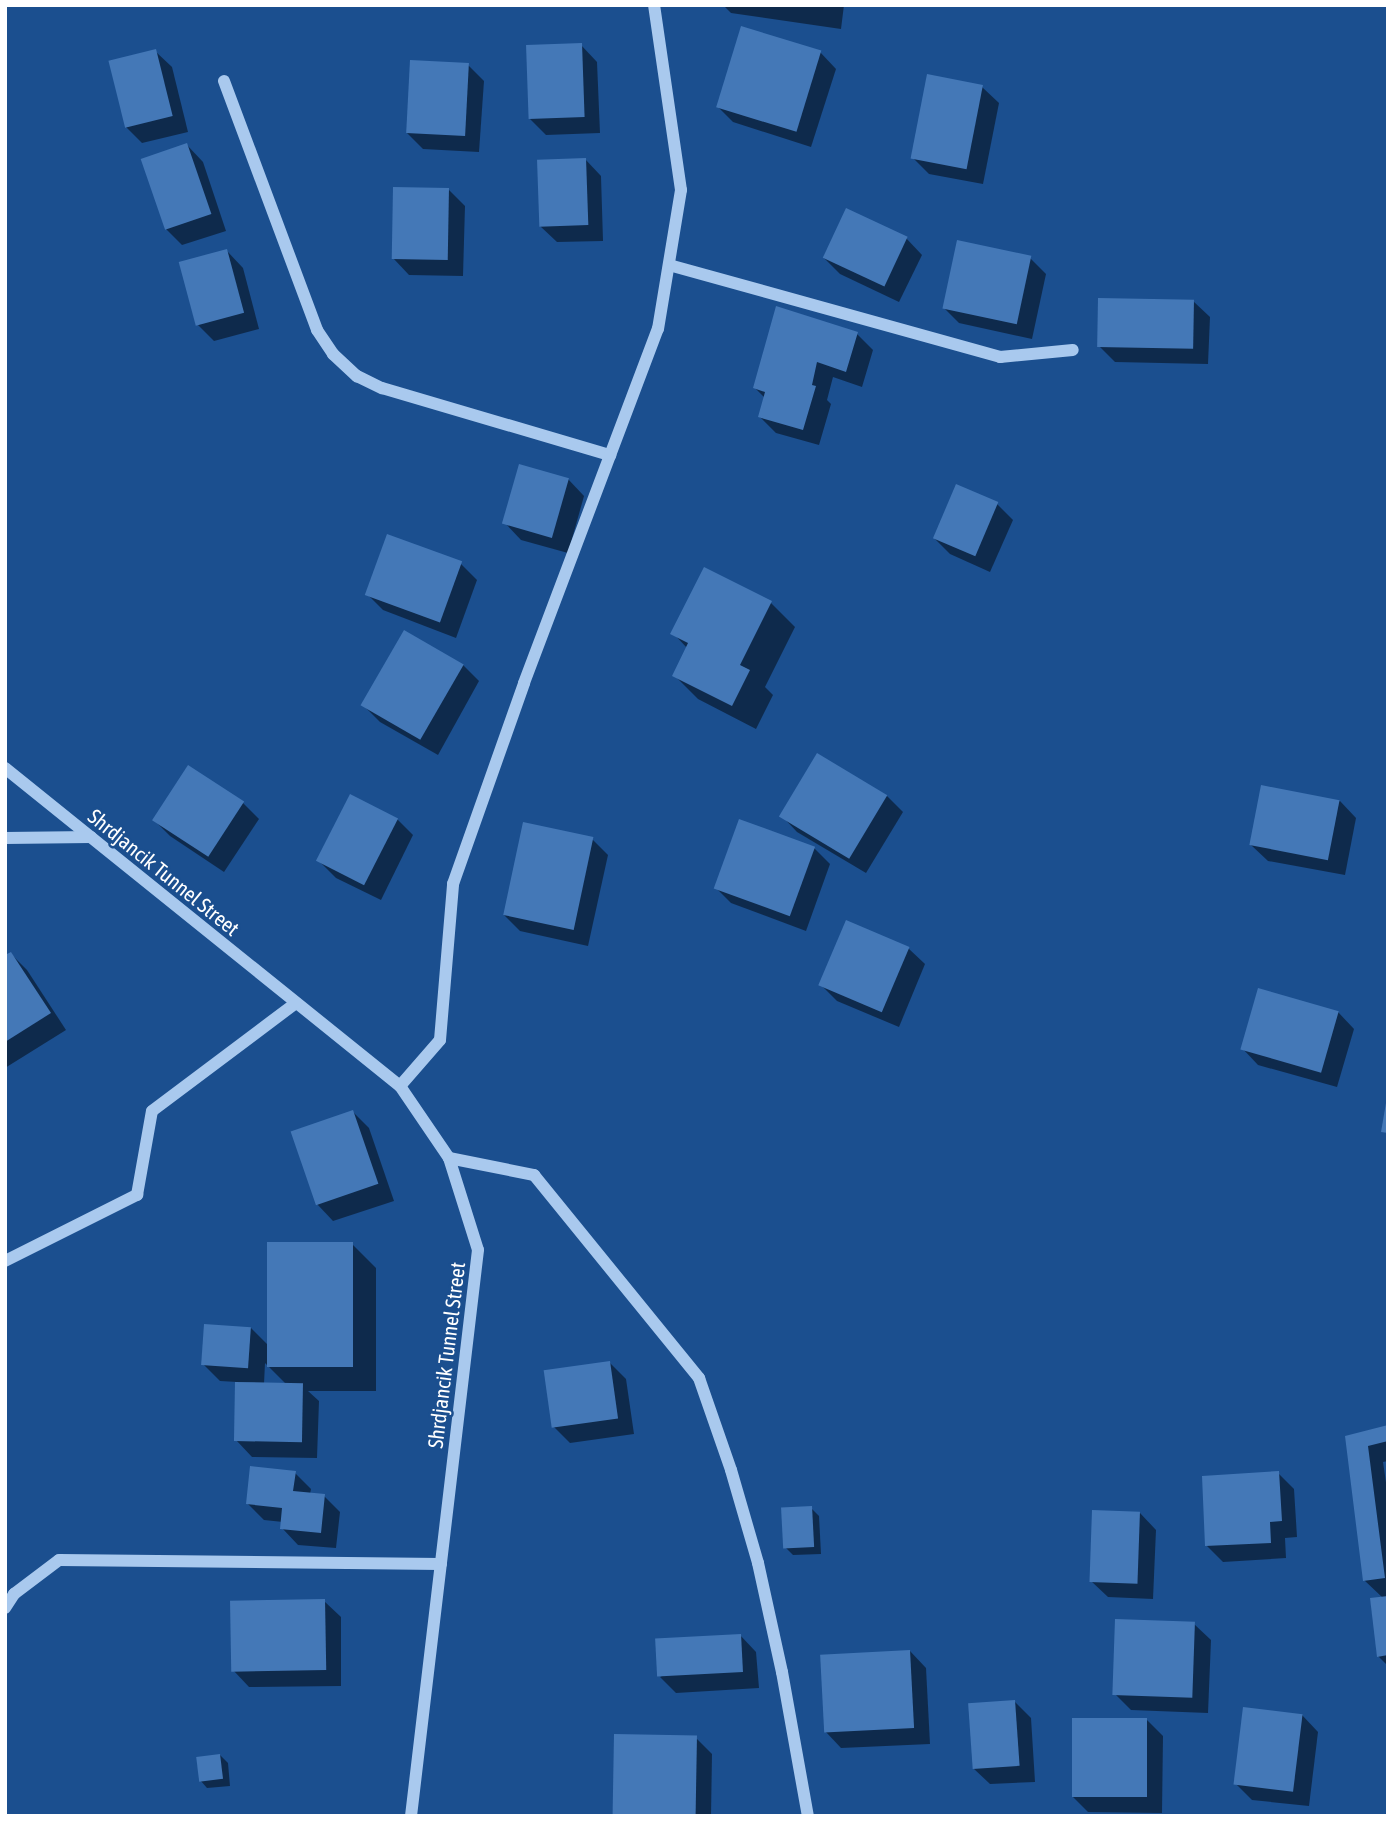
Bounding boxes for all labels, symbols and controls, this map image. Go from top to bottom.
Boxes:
street label: Shrdjancik Tunnel Street [83,803,245,941]
street label: Shrdjancik Tunnel Street [422,1260,470,1450]

